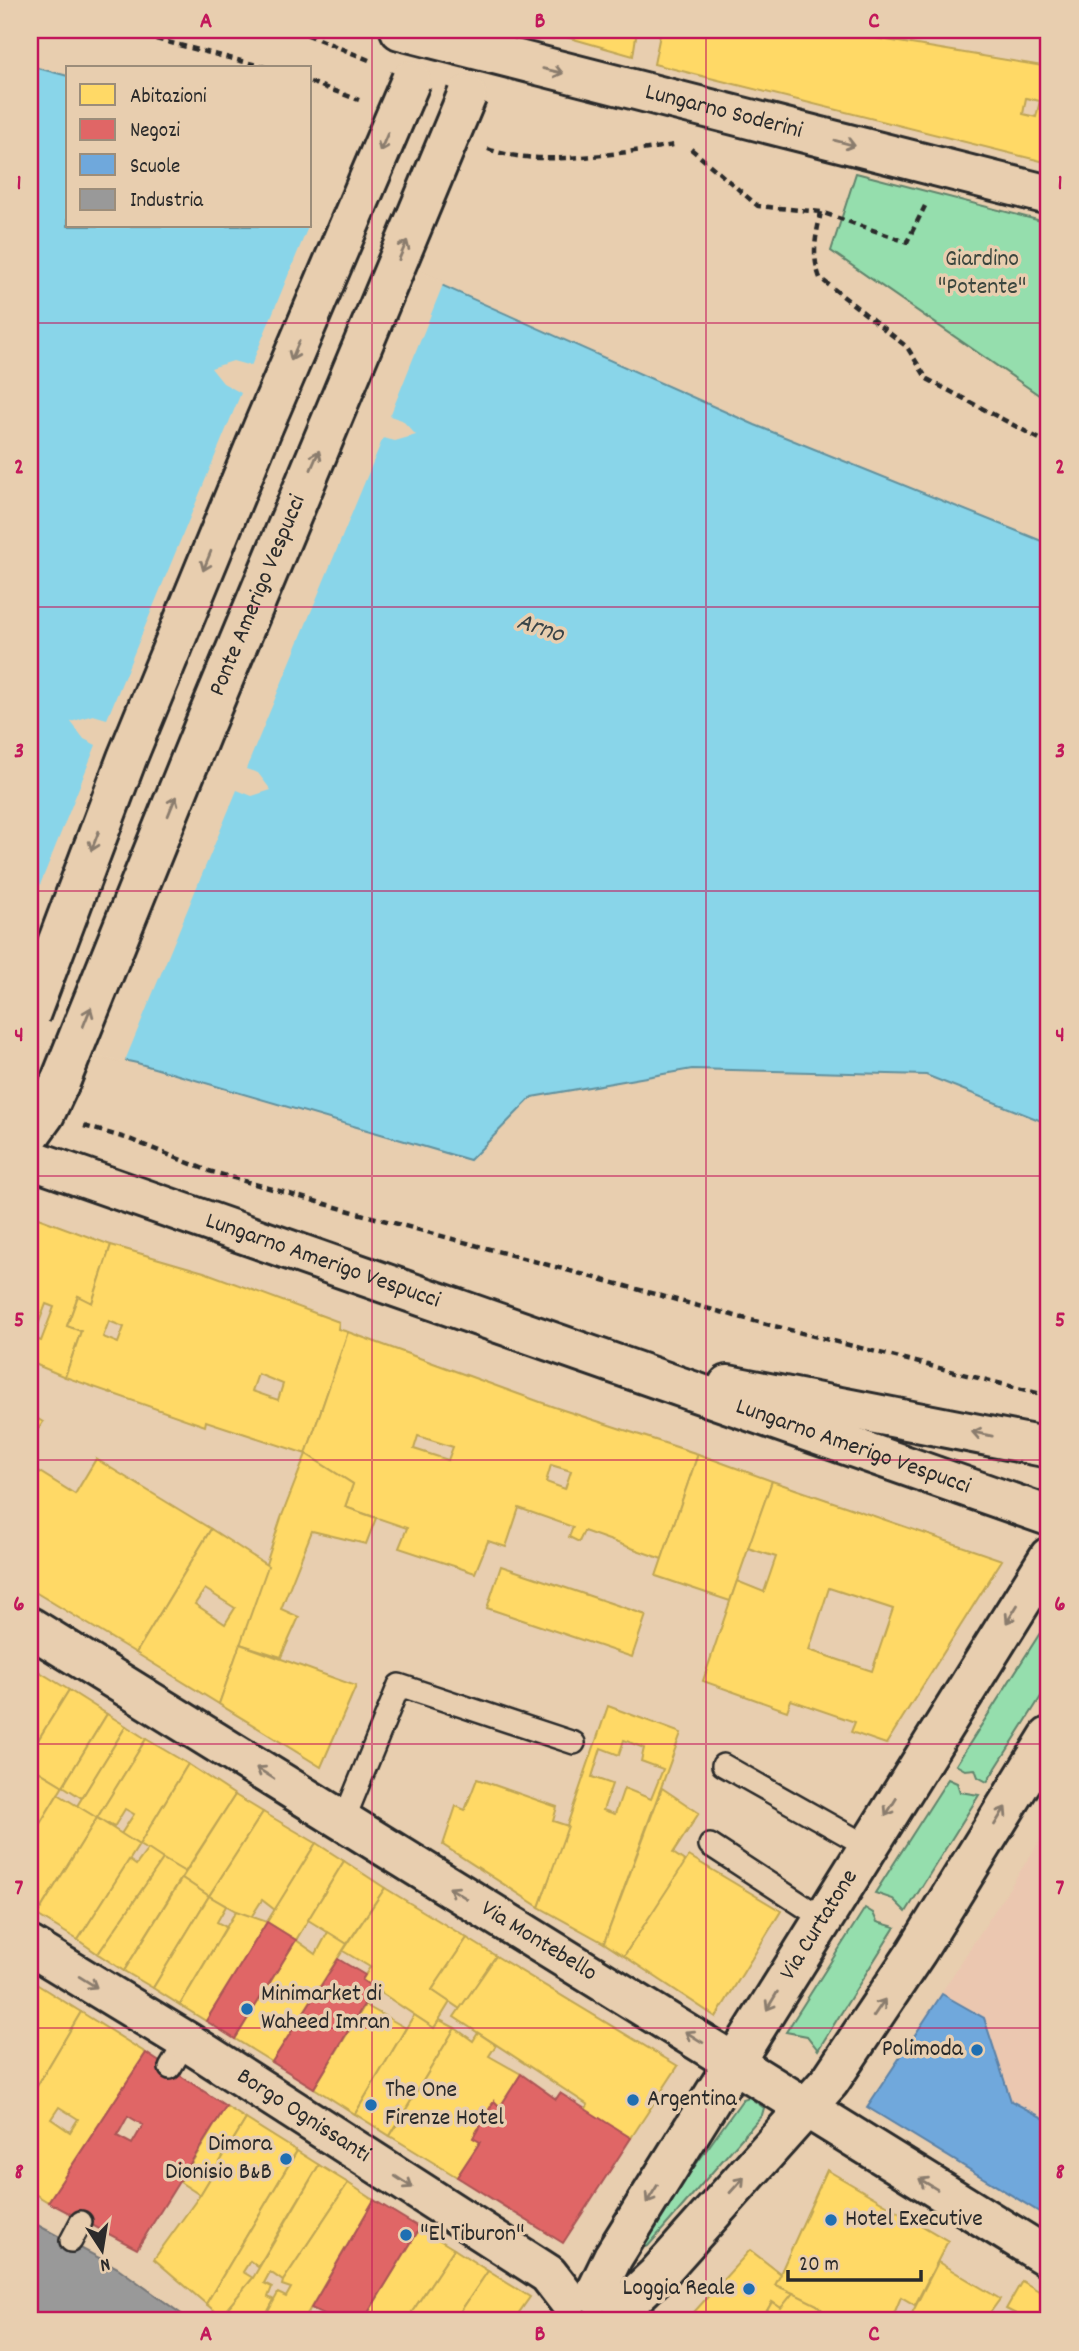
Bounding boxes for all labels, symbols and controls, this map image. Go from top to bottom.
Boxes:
text: A [200,6,212,39]
text: B [535,6,546,39]
text: C [868,6,880,39]
one-way arrow [541,64,564,78]
legend [66,66,312,228]
street label: Lungarno Soderini [641,76,806,149]
text: Abitazioni [130,83,207,113]
text: Negozi [130,117,180,147]
one-way arrow [377,131,390,153]
one-way arrow [833,137,856,150]
text: Scuole [130,153,180,183]
text: 1 [16,168,22,201]
text: 1 [1057,168,1063,201]
text: Industria [130,187,204,217]
one-way arrow [397,240,410,261]
park label: Giardino "Potente" [938,243,1026,305]
one-way arrow [288,340,301,362]
one-way arrow [309,450,322,471]
text: 2 [14,452,24,485]
text: 2 [1055,452,1065,485]
street label: Ponte Amerigo Vespucci [201,490,315,702]
one-way arrow [200,550,213,572]
water label: Arno [512,604,570,654]
text: 3 [14,736,24,769]
text: 3 [1055,736,1065,769]
one-way arrow [166,796,179,817]
one-way arrow [88,829,101,851]
one-way arrow [81,1007,94,1028]
text: 4 [14,1020,24,1053]
text: 4 [1055,1020,1065,1053]
street label: Lungarno Amerigo Vespucci [200,1205,445,1318]
text: 5 [14,1305,24,1338]
text: 5 [1055,1305,1065,1338]
street label: Lungarno Amerigo Vespucci [731,1390,975,1504]
one-way arrow [971,1427,994,1441]
text: 6 [13,1589,25,1622]
text: 6 [1054,1589,1066,1622]
one-way arrow [1005,1604,1019,1624]
one-way arrow [255,1766,275,1780]
one-way arrow [884,1797,899,1816]
one-way arrow [993,1807,1008,1826]
street label: Via Curtatone [772,1863,867,1987]
text: 7 [15,1873,24,1906]
text: 7 [1056,1873,1065,1906]
one-way arrow [449,1885,469,1899]
street label: Via Montebello [474,1893,603,1991]
one-way arrow [77,1975,97,1989]
place label: Minimarket di Waheed Imran [261,1978,390,2040]
one-way arrow [765,1991,779,2011]
one-way arrow [872,1999,886,2018]
marker: Minimarket di Waheed Imran [239,2001,255,2017]
one-way arrow [685,2030,705,2044]
place label: Polimoda [882,2033,964,2067]
marker: Polimoda [969,2042,985,2058]
street label: Borgo Ognissanti [230,2061,377,2172]
place label: The One Firenze Hotel [385,2074,504,2136]
place label: Argentina [647,2083,738,2117]
marker: Argentina [625,2092,641,2108]
marker: The One Firenze Hotel [363,2097,379,2113]
place label: Dimora Dionisio B&B [165,2128,273,2190]
marker: Dimora Dionisio B&B [278,2151,294,2167]
text: 8 [14,2157,24,2190]
text: 8 [1055,2157,1065,2190]
one-way arrow [394,2175,414,2189]
one-way arrow [728,2177,745,2194]
one-way arrow [919,2177,939,2191]
one-way arrow [645,2184,660,2203]
place label: Hotel Executive [845,2203,983,2237]
marker: Hotel Executive [823,2212,839,2228]
north arrow [66,2214,136,2284]
place label: "El Tiburon" [420,2218,525,2252]
marker: "El Tiburon" [398,2227,414,2243]
scale bar [788,2239,922,2283]
text: N [97,2249,112,2277]
text: 20 m [799,2251,839,2281]
place label: Loggia Reale [623,2272,735,2306]
marker: Loggia Reale [741,2281,757,2297]
text: A [200,2319,212,2351]
text: B [535,2319,546,2351]
text: C [868,2319,880,2351]

